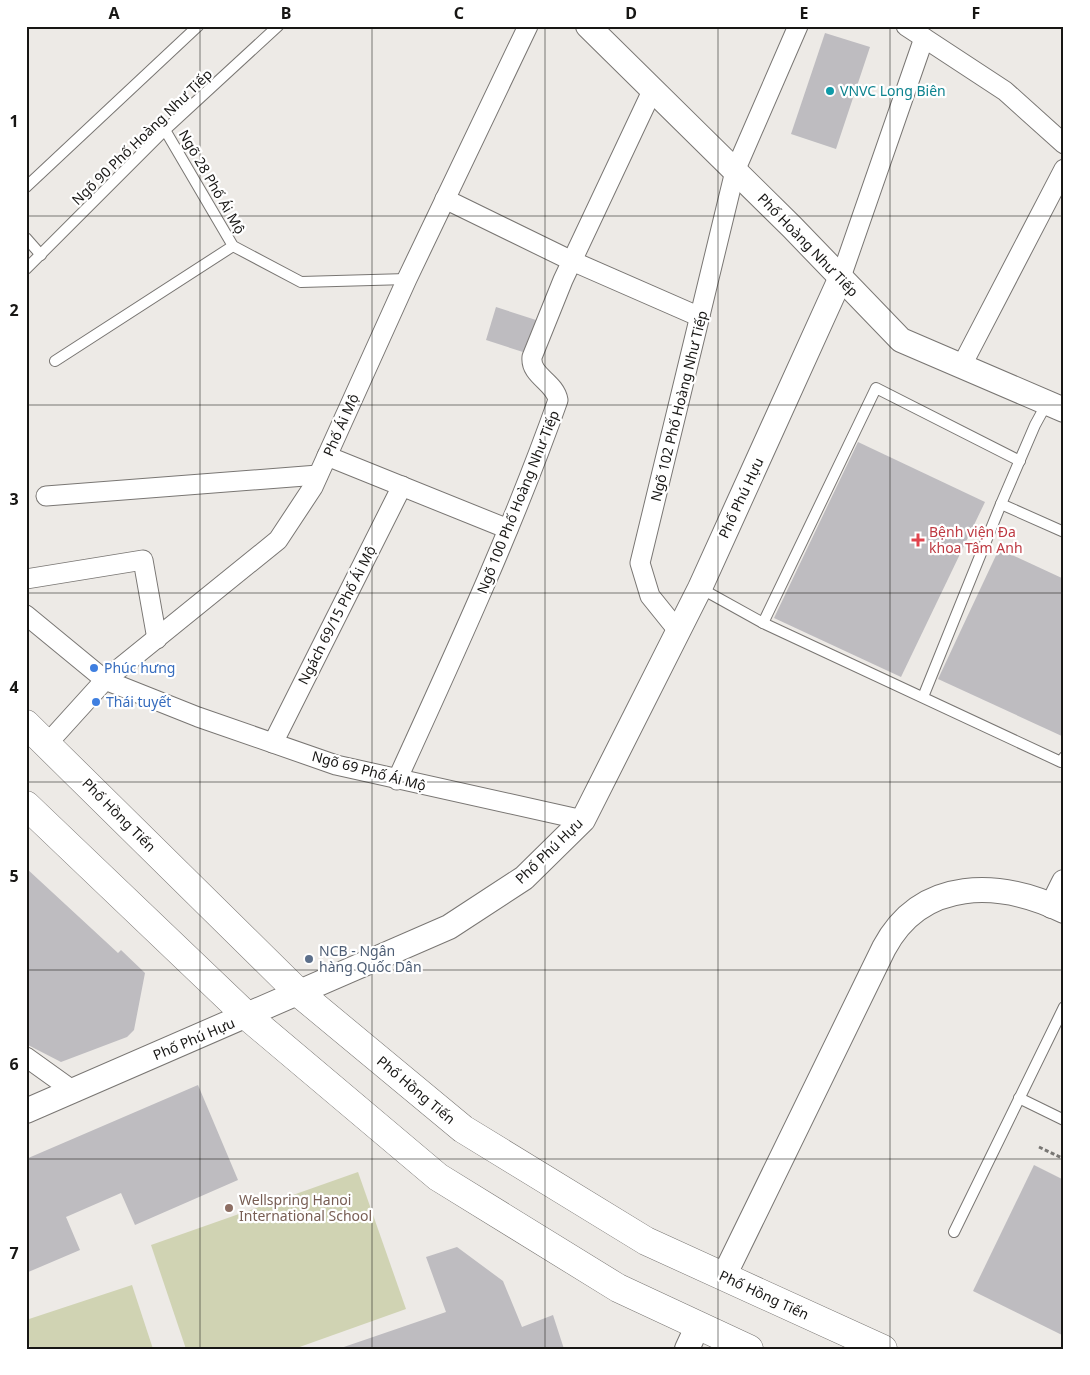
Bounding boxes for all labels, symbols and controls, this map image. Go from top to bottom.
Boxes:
text: A [108,2,120,24]
text: B [281,2,291,24]
text: C [454,2,464,24]
text: D [625,2,637,24]
text: E [800,2,809,24]
text: F [972,2,980,24]
street label: Ngõ 90 Phố Hoàng Như Tiếp [67,64,216,209]
place label: VNVC Long Biên [840,81,946,100]
marker: VNVC Long Biên [824,85,836,97]
text: 1 [9,110,19,132]
street label: Ngõ 28 Phố Ái Mộ [175,126,250,237]
street label: Phố Hoàng Như Tiếp [754,189,863,301]
text: 2 [9,299,19,321]
street label: Ngõ 102 Phố Hoàng Như Tiếp [646,308,711,503]
street label: Phố Ái Mộ [318,391,363,459]
street label: Ngõ 100 Phố Hoàng Như Tiếp [472,407,563,596]
street label: Phố Phú Hựu [714,454,768,541]
text: 3 [9,488,19,510]
place label: Bệnh viện Đa khoa Tâm Anh [929,522,1023,557]
marker: Bệnh viện Đa khoa Tâm Anh [911,533,925,547]
street label: Ngách 69/15 Phố Ái Mộ [293,542,380,688]
place label: Phúc hưng [104,658,175,677]
marker: Phúc hưng [88,662,100,674]
text: 4 [9,676,19,698]
place label: Thái tuyết [106,692,171,711]
marker: Thái tuyết [90,696,102,708]
street label: Ngõ 69 Phố Ái Mộ [310,746,428,795]
street label: Phố Hồng Tiến [78,774,160,856]
street label: Phố Phú Hựu [511,814,587,888]
text: 5 [9,865,19,887]
place label: NCB - Ngân hàng Quốc Dân [319,941,422,976]
marker: NCB - Ngân hàng Quốc Dân [303,953,315,965]
street label: Phố Phú Hựu [150,1013,238,1064]
street label: Phố Hồng Tiến [373,1051,460,1128]
text: 6 [9,1053,19,1075]
place label: Wellspring Hanoi International School [239,1190,372,1225]
marker: Wellspring Hanoi International School [223,1202,235,1214]
text: 7 [9,1242,19,1264]
street label: Phố Hồng Tiến [716,1265,812,1324]

